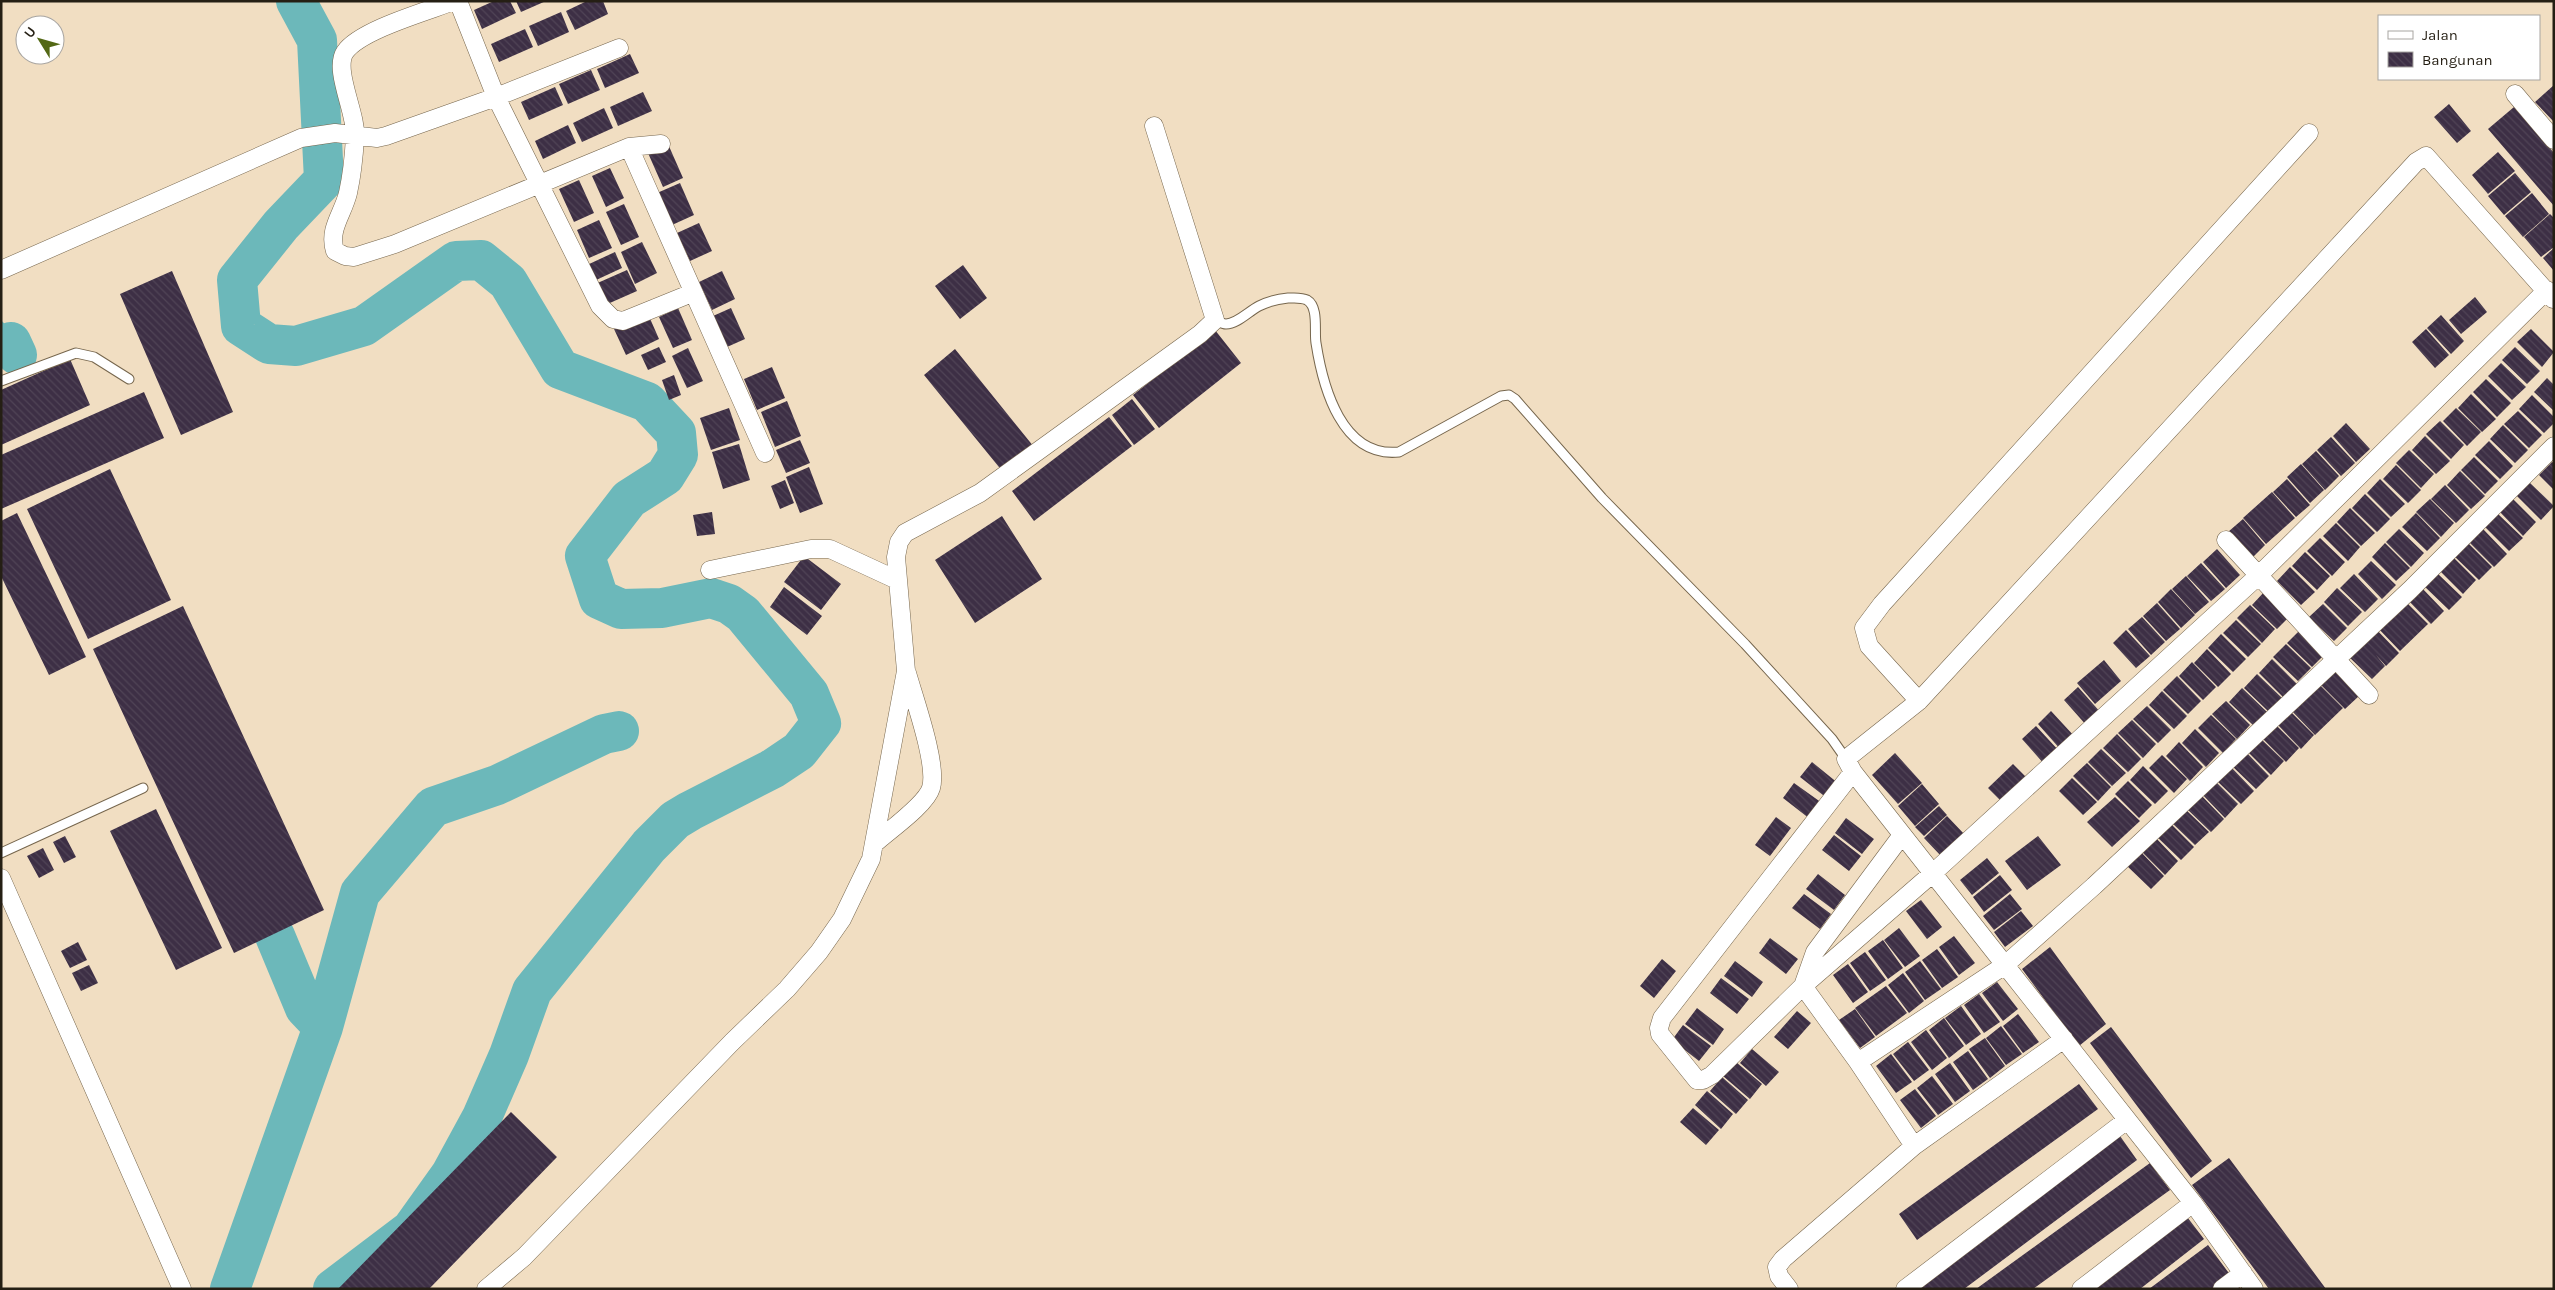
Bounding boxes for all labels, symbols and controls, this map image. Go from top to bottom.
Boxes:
north arrow [15,15,65,65]
legend [2378,15,2540,80]
text: U [20,23,40,41]
text: Jalan [2422,26,2458,44]
text: Bangunan [2422,51,2493,69]

